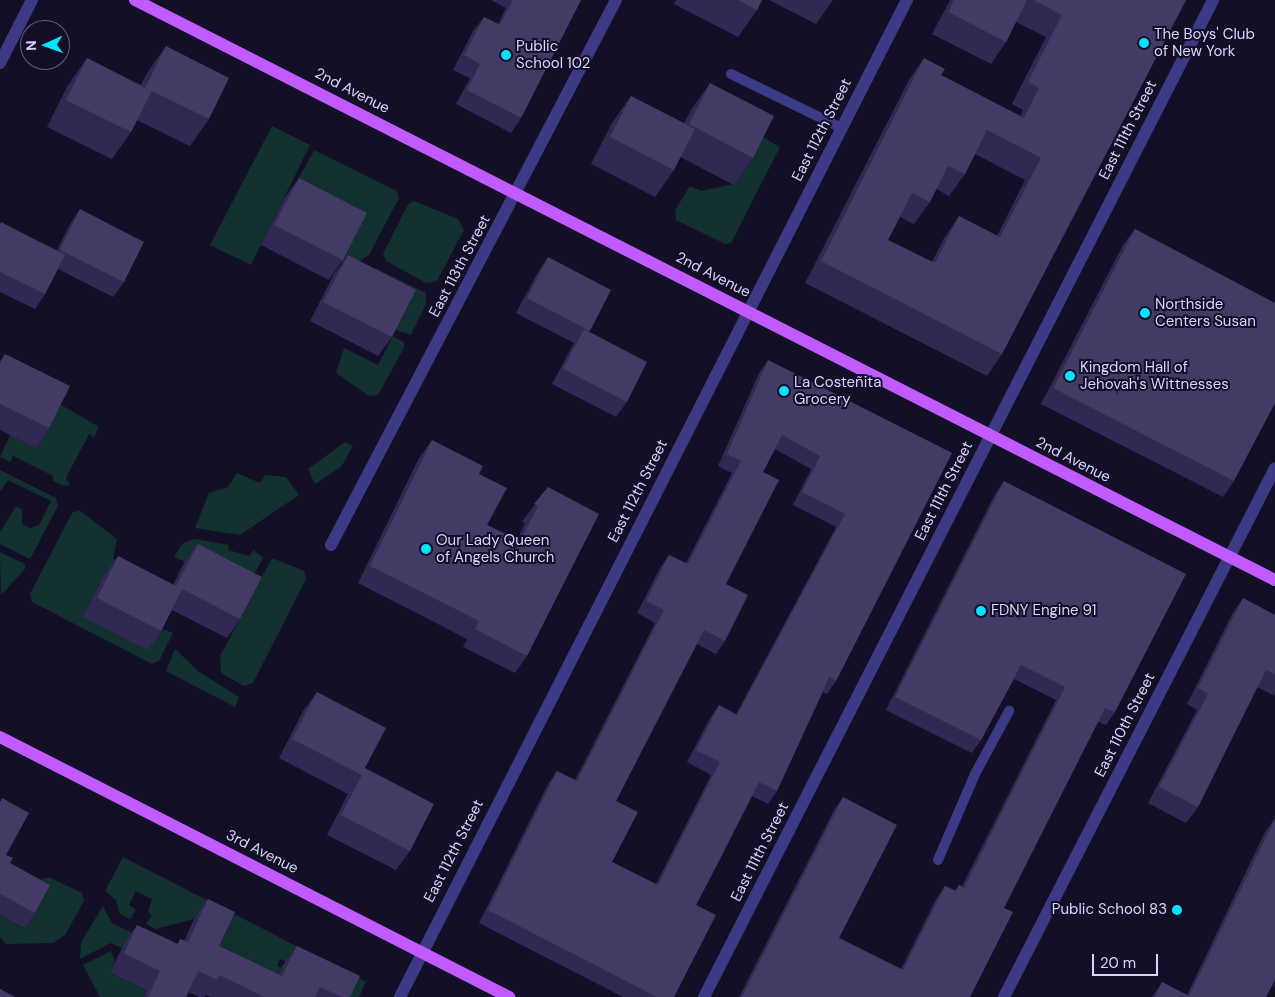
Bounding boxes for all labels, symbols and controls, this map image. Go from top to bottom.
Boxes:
north arrow [20,20,70,70]
place label: The Boys' Club of New York [1154,25,1255,60]
place label: Public School 102 [516,37,590,72]
marker: The Boys' Club of New York [1138,37,1150,49]
text: N [22,40,40,51]
marker: Public School 102 [500,49,512,61]
street label: 2nd Avenue [312,64,392,118]
street label: East 112th Street [788,76,856,184]
street label: East 111th Street [1095,77,1161,183]
street label: East 113th Street [426,212,494,320]
street label: 2nd Avenue [673,248,753,302]
place label: Northside Centers Susan [1155,295,1256,330]
marker: Northside Centers Susan [1139,307,1151,319]
place label: Kingdom Hall of Jehovah's Wittnesses [1080,358,1229,393]
marker: Kingdom Hall of Jehovah's Wittnesses [1064,370,1076,382]
place label: La Costeñita Grocery [794,373,881,408]
marker: La Costeñita Grocery [778,385,790,397]
street label: 2nd Avenue [1033,433,1113,487]
street label: East 112th Street [604,437,672,545]
street label: East 111th Street [911,438,977,544]
place label: Our Lady Queen of Angels Church [436,531,554,566]
marker: Our Lady Queen of Angels Church [420,543,432,555]
place label: FDNY Engine 91 [991,602,1096,620]
marker: FDNY Engine 91 [975,605,987,617]
street label: East 110th Street [1091,670,1159,780]
street label: East 112th Street [420,797,488,905]
street label: East 111th Street [727,799,793,905]
street label: 3rd Avenue [223,826,301,878]
place label: Public School 83 [1052,901,1167,919]
marker: Public School 83 [1171,904,1183,916]
scale bar [1095,944,1161,976]
text: 20 m [1100,953,1136,973]

